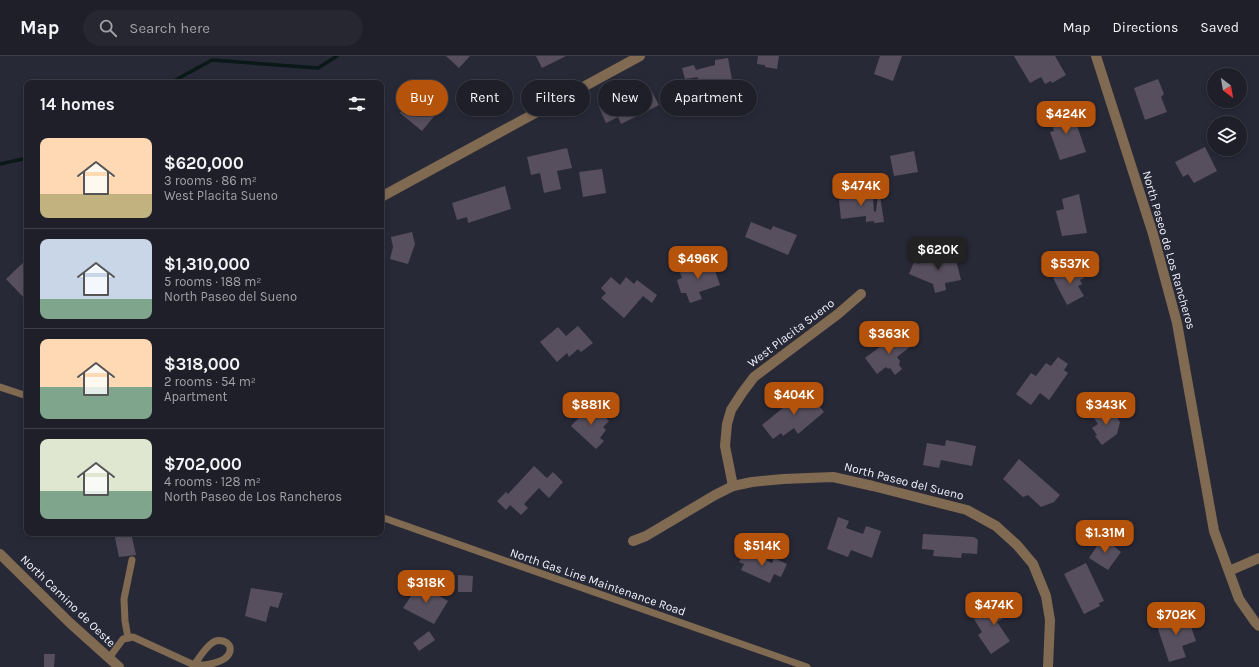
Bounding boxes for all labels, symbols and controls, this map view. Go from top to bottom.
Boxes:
search box [83,10,363,46]
text: Map [20,17,59,39]
icon: search [97,17,119,39]
text: Search here [129,19,210,37]
text: Map [1063,19,1091,36]
text: Directions [1113,19,1178,36]
text: Saved [1200,19,1239,36]
north arrow [1207,68,1247,108]
map controls [1207,68,1247,156]
chip: Buy [396,80,448,116]
chip: Rent [456,80,513,116]
chip: Filters [521,80,590,116]
chip: New [598,80,652,116]
chip: Apartment [660,80,757,116]
icon: filters [346,93,368,115]
text: 14 homes [40,94,115,114]
pin: $424K [1038,101,1094,135]
text: $424K [1046,106,1086,121]
button: layers [1207,116,1247,156]
text: $620,000 [164,153,244,173]
icon: home [72,154,120,202]
street label: North Paseo de Los Rancheros [1140,169,1198,331]
text: 3 rooms · 86 m² [164,173,257,188]
pin: $474K [833,173,889,207]
text: $474K [841,178,881,193]
text: West Placita Sueno [164,188,278,203]
pin: $620K [910,237,966,271]
text: $620K [917,242,959,257]
pin: $496K [670,246,726,280]
text: $496K [677,251,719,266]
pin: $537K [1042,251,1098,285]
text: $1,310,000 [164,254,250,274]
icon: home [72,255,120,303]
text: $537K [1050,256,1090,271]
text: 5 rooms · 188 m² [164,274,262,289]
text: North Paseo del Sueno [164,289,297,304]
street label: West Placita Sueno [745,296,837,370]
pin: $363K [861,321,917,355]
text: $363K [868,326,910,341]
text: $318,000 [164,354,240,374]
icon: home [72,355,120,403]
text: 2 rooms · 54 m² [164,374,256,389]
pin: $404K [766,382,822,416]
text: $404K [773,387,815,402]
text: Apartment [164,389,227,404]
pin: $881K [563,392,619,426]
pin: $343K [1078,392,1134,426]
text: $881K [572,397,610,412]
text: $343K [1085,397,1127,412]
text: $702,000 [164,454,242,474]
icon: home [72,455,120,503]
street label: North Paseo del Sueno [843,459,965,503]
text: 4 rooms · 128 m² [164,474,261,489]
text: North Paseo de Los Rancheros [164,489,342,504]
pin: $1.31M [1072,520,1138,554]
text: $1.31M [1085,525,1125,540]
pin: $514K [734,533,790,567]
text: $514K [743,538,781,553]
street label: North Gas Line Maintenance Road [508,545,688,619]
street label: North Camino de Oeste [18,552,118,650]
pin: $318K [398,570,454,604]
text: $318K [407,575,445,590]
pin: $474K [966,592,1022,626]
text: $474K [974,597,1014,612]
pin: $702K [1148,602,1204,636]
text: $702K [1156,607,1196,622]

